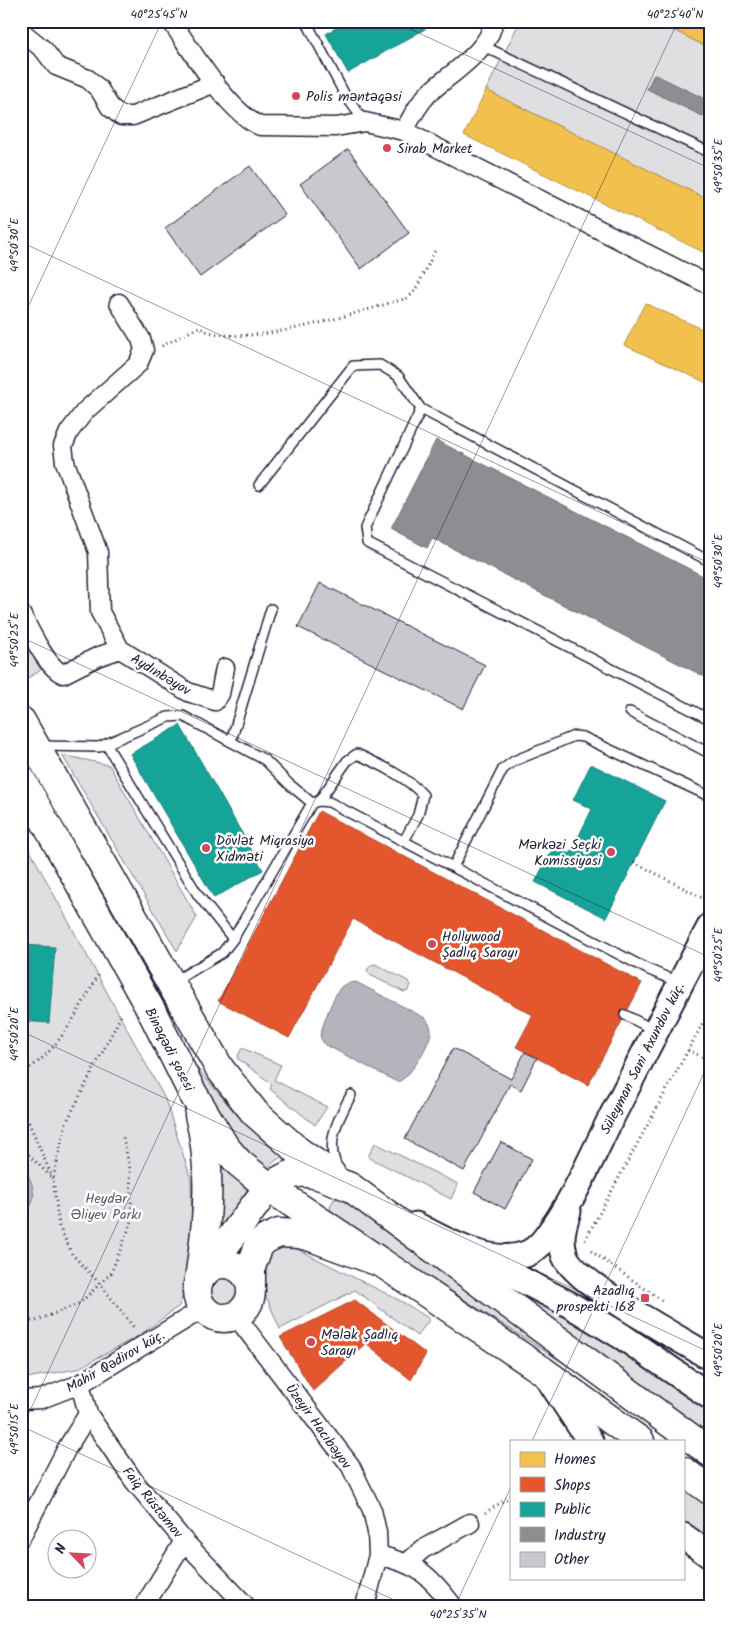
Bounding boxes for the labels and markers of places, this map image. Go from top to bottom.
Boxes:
place label: Polis məntəqəsi [306,86,402,108]
marker: Polis məntəqəsi [290,90,302,102]
place label: Sirab Market [397,138,473,160]
marker: Sirab Market [381,142,393,154]
place label: Dövlət Miqrasiya Xidməti [216,830,314,868]
place label: Mərkəzi Seçki Komissiyasi [518,834,602,872]
marker: Dövlət Miqrasiya Xidməti [200,842,212,854]
marker: Mərkəzi Seçki Komissiyasi [605,846,617,858]
place label: Hollywood Şadlıq Sarayı [442,926,518,964]
marker: Hollywood Şadlıq Sarayı [426,938,438,950]
place label: Azadlıq prospekti 168 [556,1280,636,1318]
marker: Azadlıq prospekti 168 [639,1292,651,1304]
place label: Mələk Şadlıq Sarayı [321,1324,398,1362]
marker: Mələk Şadlıq Sarayı [305,1336,317,1348]

